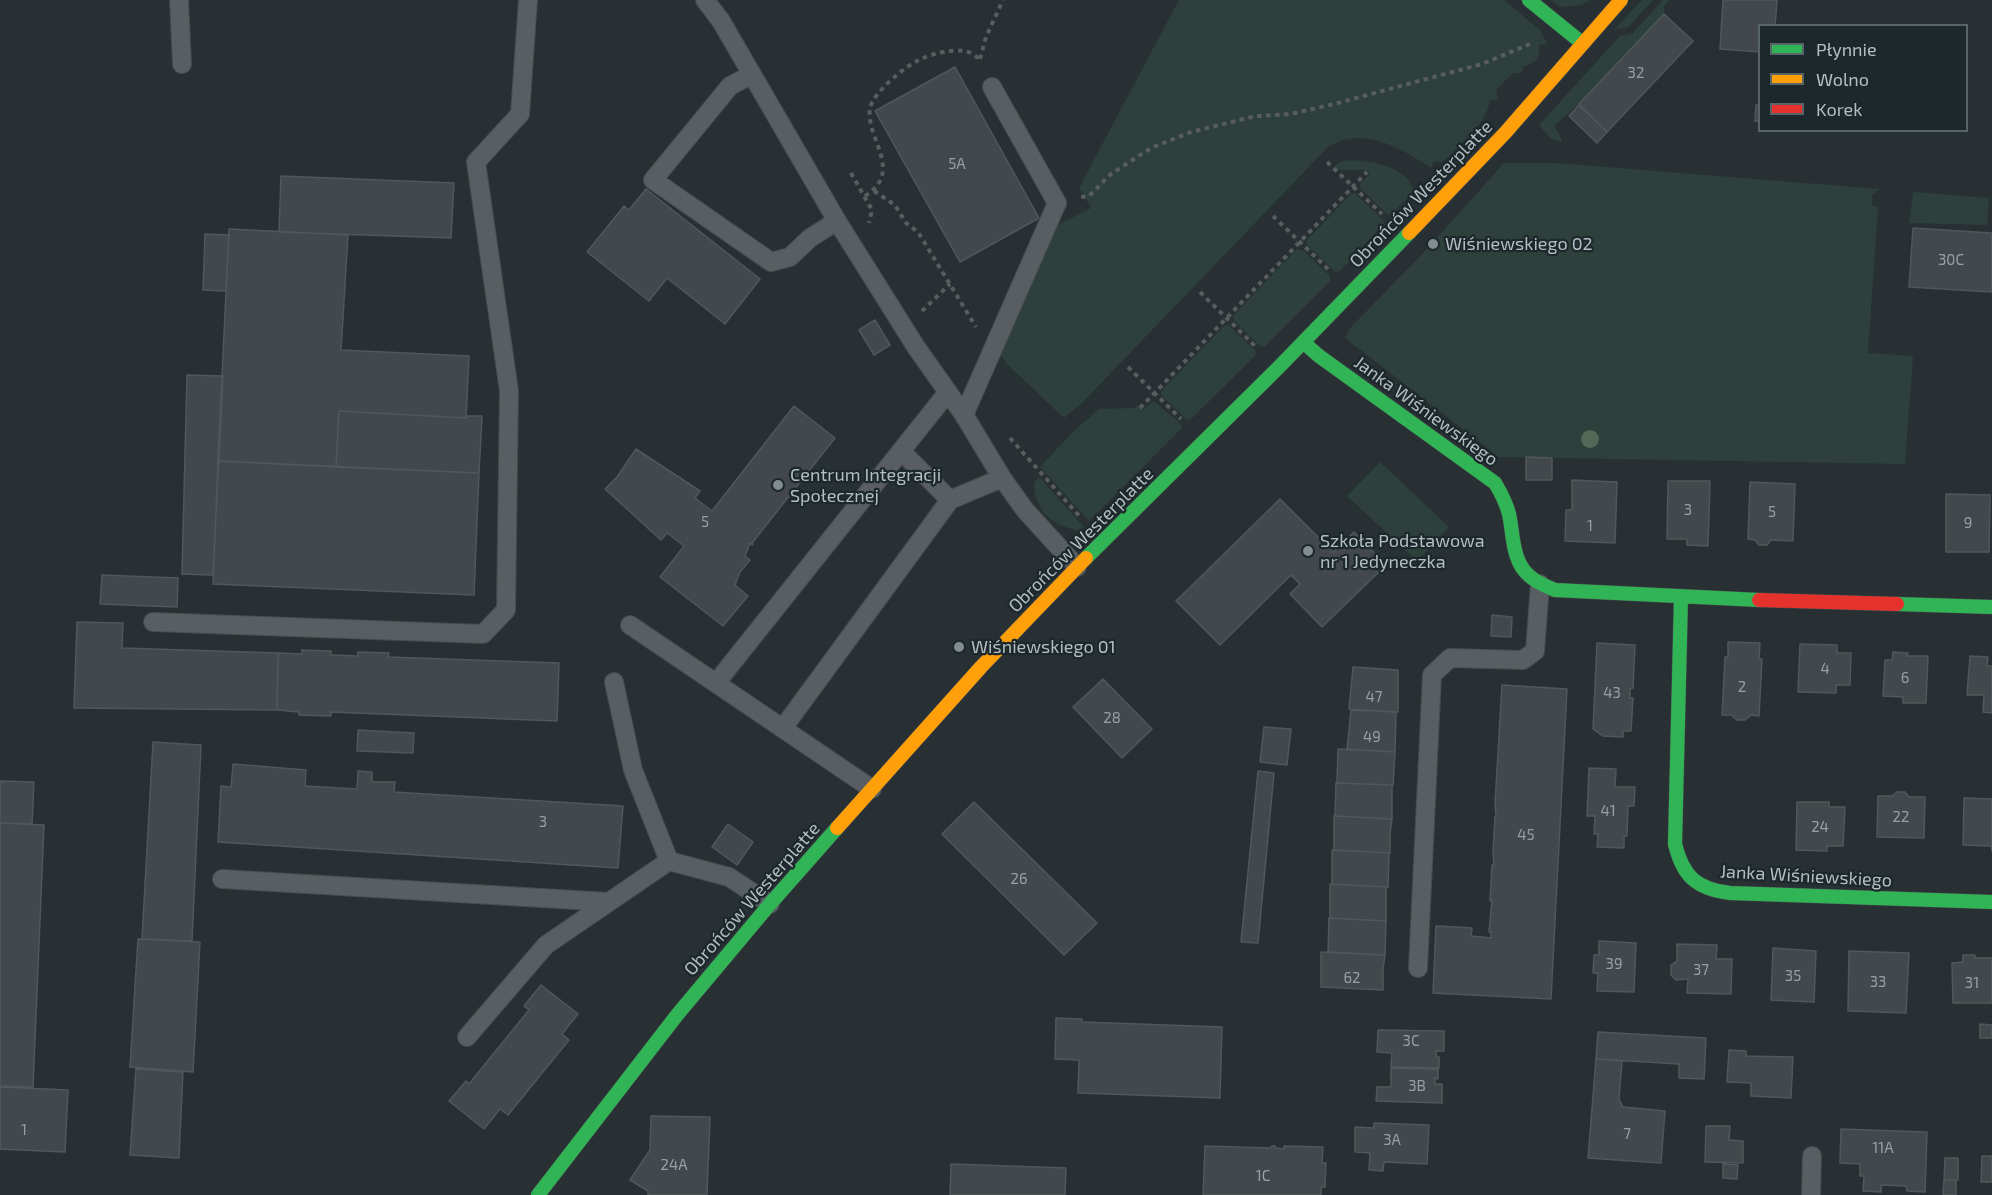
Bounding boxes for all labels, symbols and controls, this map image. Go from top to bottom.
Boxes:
legend [1758,24,1968,132]
text: Płynnie [1816,38,1877,60]
house number: 32 [1628,64,1644,82]
text: Wolno [1816,68,1869,90]
text: Korek [1816,98,1862,120]
street label: Obrońców Westerplatte [1345,116,1497,272]
house number: 5A [948,155,966,173]
place label: Wiśniewskiego 02 [1445,233,1593,255]
marker: Wiśniewskiego 02 [1426,237,1440,251]
house number: 30C [1938,251,1964,269]
street label: Janka Wiśniewskiego [1350,352,1502,470]
street label: Obrońców Westerplatte [1004,463,1158,617]
place label: Centrum Integracji Społecznej [790,464,941,506]
marker: Centrum Integracji Społecznej [771,478,785,492]
house number: 3 [1684,501,1692,519]
house number: 5 [1768,503,1776,521]
house number: 5 [701,513,709,531]
house number: 9 [1964,514,1972,532]
house number: 1 [1587,517,1593,535]
place label: Szkoła Podstawowa nr 1 Jedyneczka [1320,530,1485,572]
marker: Szkoła Podstawowa nr 1 Jedyneczka [1301,544,1315,558]
place label: Wiśniewskiego 01 [971,636,1116,658]
marker: Wiśniewskiego 01 [952,640,966,654]
house number: 4 [1820,660,1830,678]
house number: 6 [1901,669,1909,687]
house number: 2 [1738,678,1746,696]
house number: 43 [1603,684,1621,702]
house number: 47 [1366,688,1382,706]
house number: 28 [1103,709,1121,727]
house number: 49 [1363,728,1381,746]
house number: 41 [1600,802,1616,820]
house number: 22 [1893,808,1909,826]
house number: 3 [539,813,547,831]
street label: Obrońców Westerplatte [680,818,824,980]
house number: 24 [1811,818,1829,836]
house number: 45 [1517,826,1535,844]
street label: Janka Wiśniewskiego [1719,861,1893,891]
house number: 26 [1010,870,1028,888]
house number: 39 [1606,955,1622,973]
house number: 37 [1693,961,1709,979]
house number: 35 [1785,967,1801,985]
house number: 62 [1343,969,1361,987]
house number: 33 [1870,973,1886,991]
house number: 31 [1965,974,1979,992]
house number: 3C [1403,1032,1419,1050]
house number: 3B [1408,1077,1426,1095]
house number: 1 [21,1121,27,1139]
house number: 7 [1623,1125,1631,1143]
house number: 3A [1383,1131,1401,1149]
house number: 11A [1872,1139,1894,1157]
house number: 24A [661,1156,687,1174]
house number: 1C [1256,1167,1270,1185]

